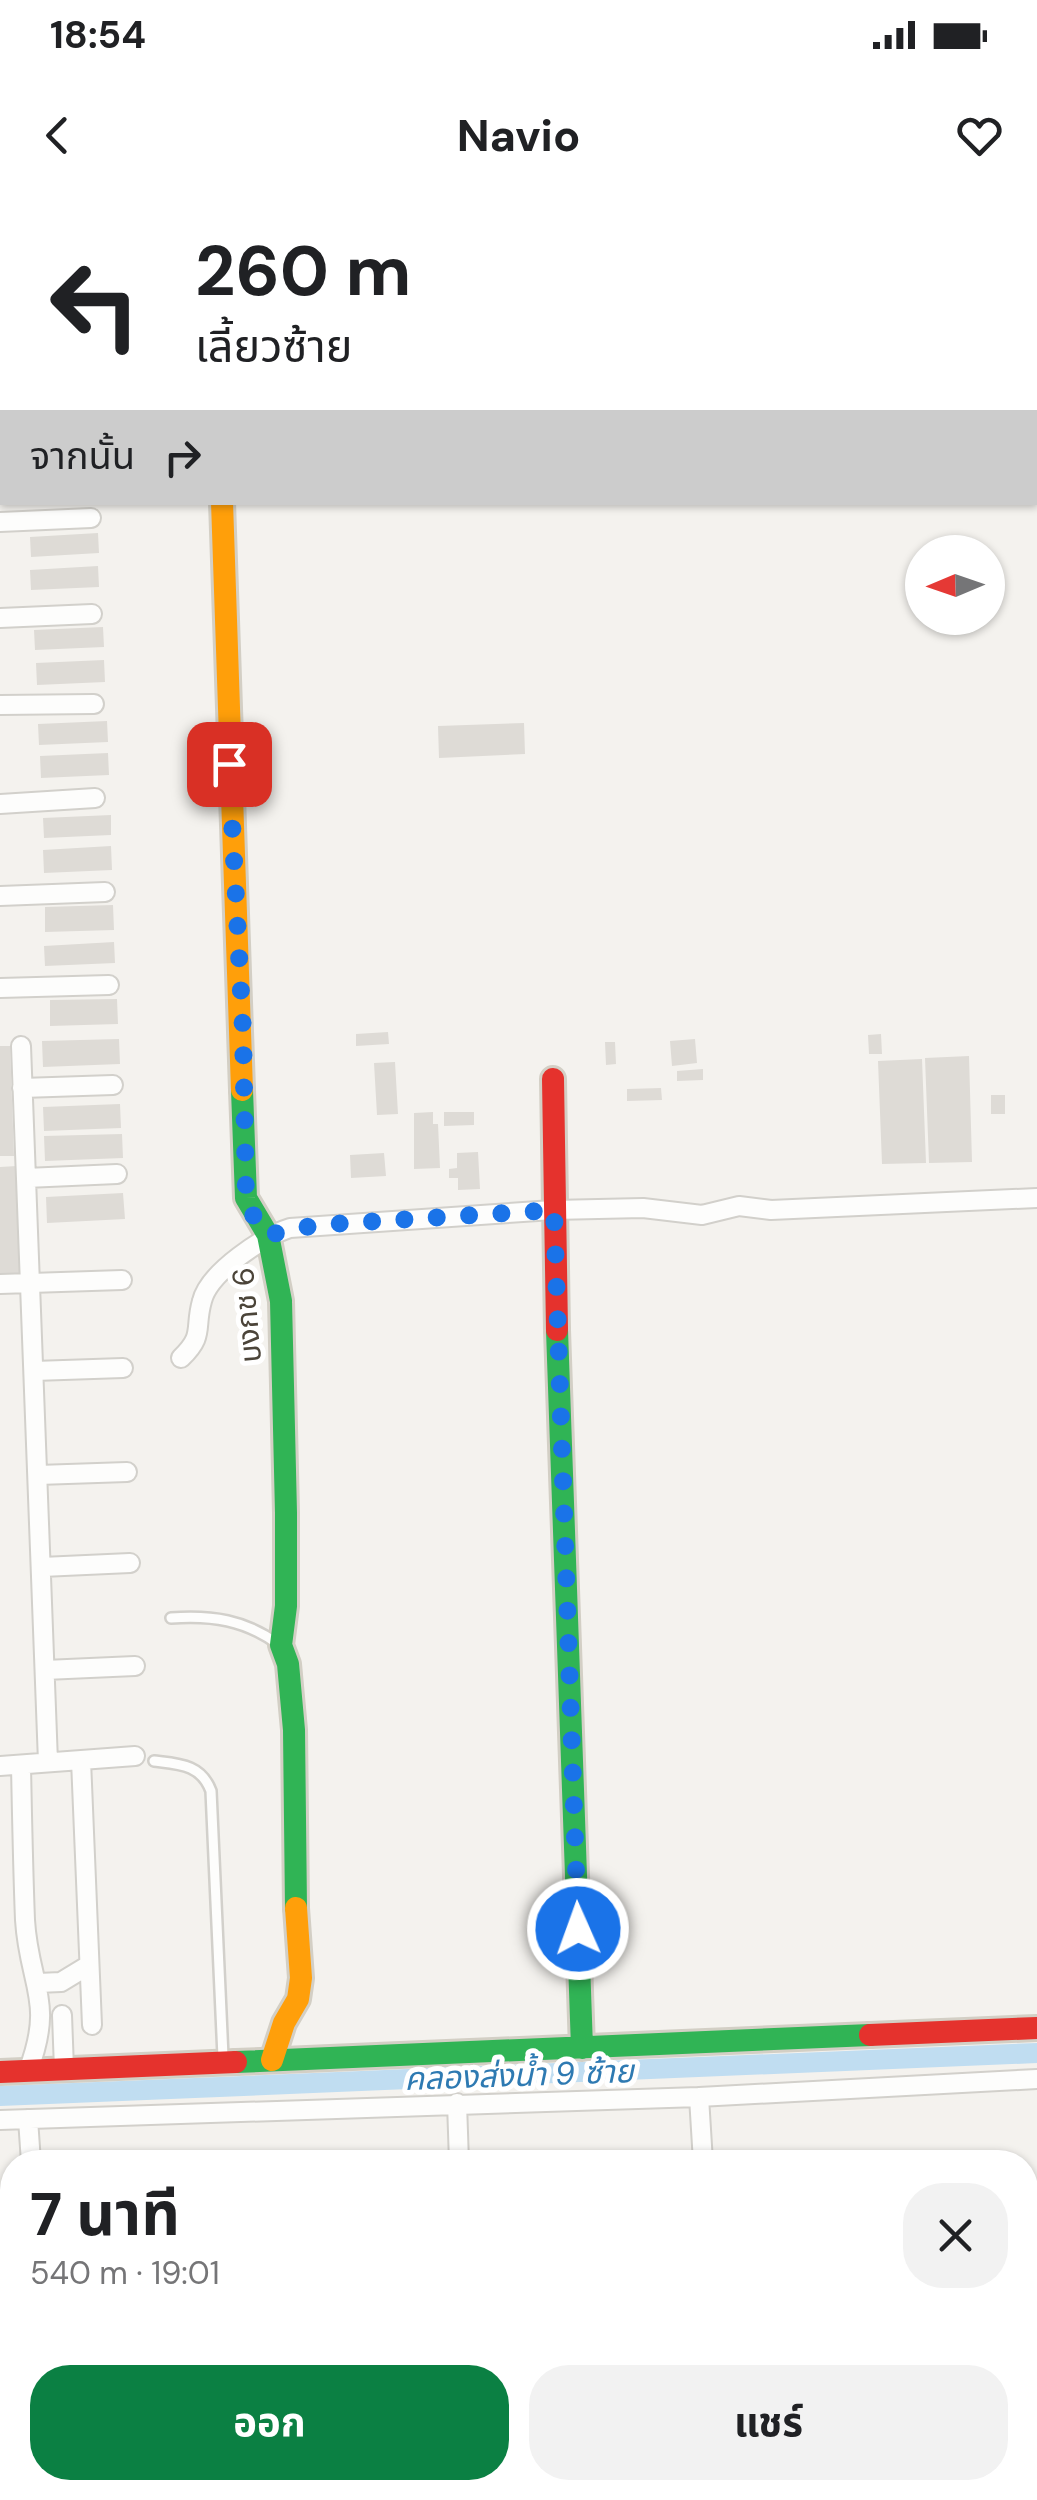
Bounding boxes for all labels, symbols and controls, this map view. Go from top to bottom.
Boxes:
text: 18:54 [50,10,146,60]
text: Navio [457,106,580,165]
icon: back [30,108,85,163]
icon: heart [952,108,1007,163]
text: 260 m [195,226,411,317]
icon: left [30,240,160,370]
text: เลี้ยวซ้าย [195,317,352,376]
icon: right [155,430,210,485]
text: จากนั้น [30,431,135,481]
north arrow [905,535,1005,635]
map controls [905,535,1005,635]
pin [187,722,272,807]
icon: arrive [202,737,257,792]
street label: บงกช 6 [223,1266,270,1364]
position arrow [526,1877,630,1981]
water label: คลองส่งน้ำ 9 ซ้าย [404,2049,636,2100]
text: 7 นาที [30,2175,180,2254]
button: close [903,2183,1008,2288]
text: 540 m · 19:01 [30,2252,220,2294]
button: ออก [30,2365,509,2480]
button: แชร์ [529,2365,1008,2480]

